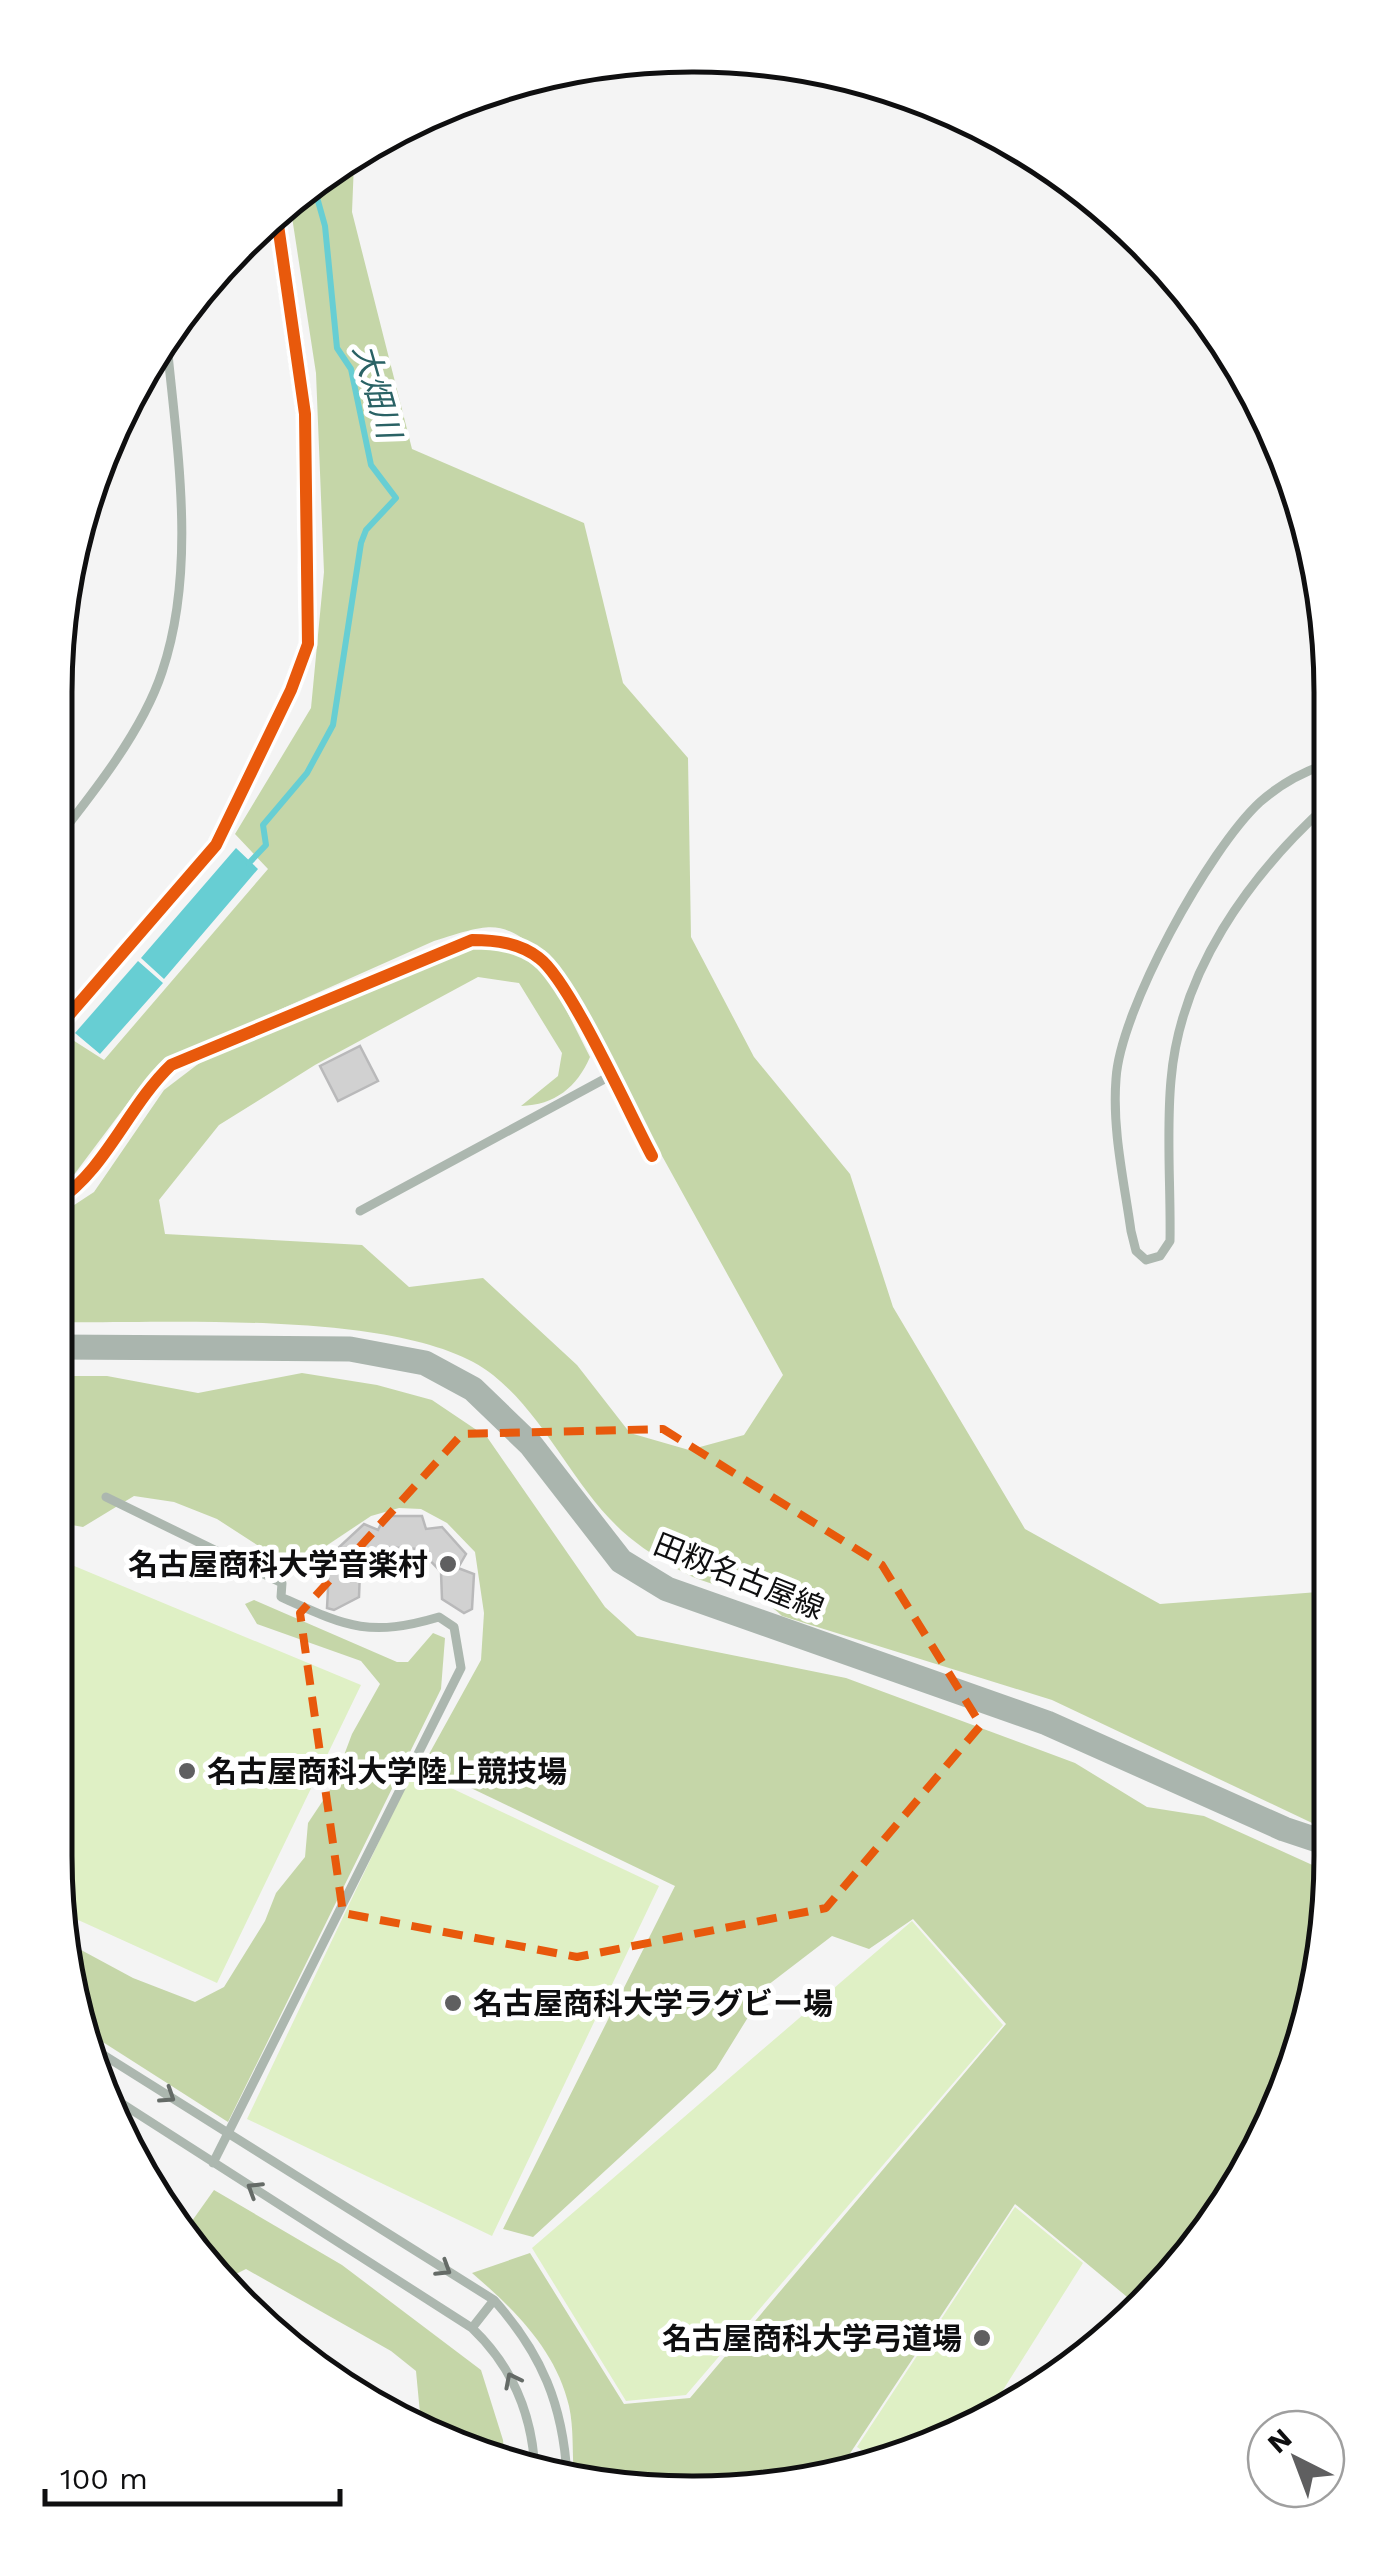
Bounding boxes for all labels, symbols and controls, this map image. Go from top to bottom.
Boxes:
water label: 大畑川 [346,340,409,445]
street label: 田籾名古屋線 [649,1526,829,1626]
place label: 名古屋商科大学音楽村 [128,1547,428,1582]
marker: 名古屋商科大学音楽村 [437,1553,459,1575]
place label: 名古屋商科大学陸上競技場 [207,1754,567,1789]
marker: 名古屋商科大学陸上競技場 [176,1760,198,1782]
place label: 名古屋商科大学ラグビー場 [473,1986,833,2021]
marker: 名古屋商科大学ラグビー場 [442,1992,464,2014]
one-way arrow [157,2084,175,2103]
one-way arrow [247,2182,265,2201]
one-way arrow [433,2257,451,2276]
place label: 名古屋商科大学弓道場 [662,2321,962,2356]
marker: 名古屋商科大学弓道場 [971,2327,993,2349]
one-way arrow [505,2372,524,2390]
north arrow [1246,2409,1346,2509]
text: N [1261,2422,1298,2460]
scale bar [45,2444,340,2506]
text: 100 m [60,2461,148,2496]

